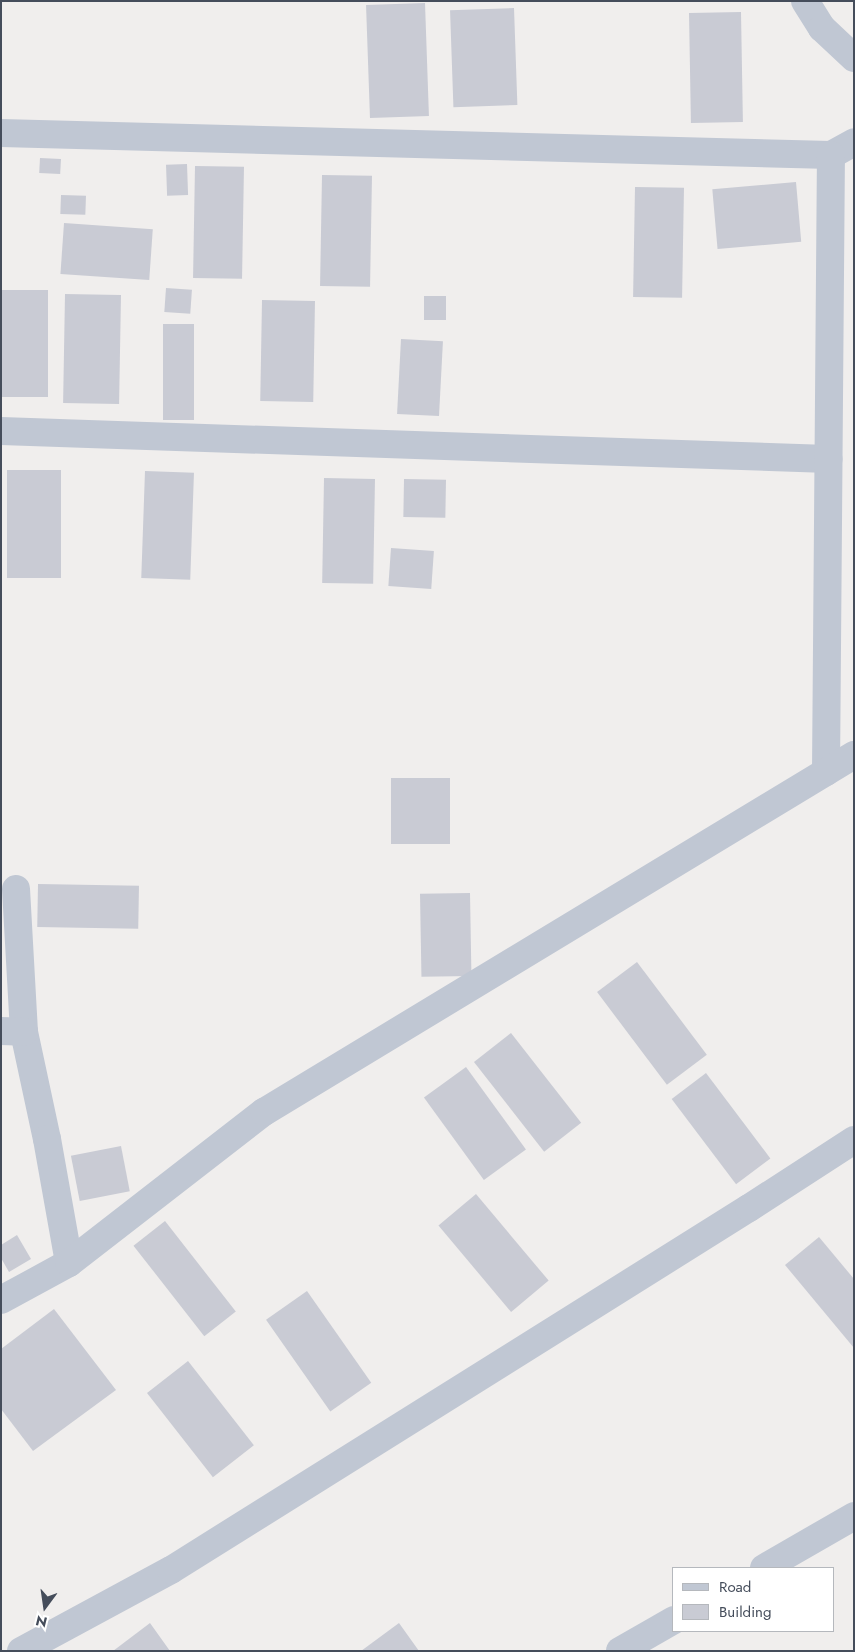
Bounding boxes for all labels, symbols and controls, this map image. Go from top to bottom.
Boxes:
legend [672,1567,835,1632]
text: Road [719,1576,751,1598]
north arrow [20,1582,70,1632]
text: Building [719,1601,771,1623]
text: N [34,1611,49,1633]

